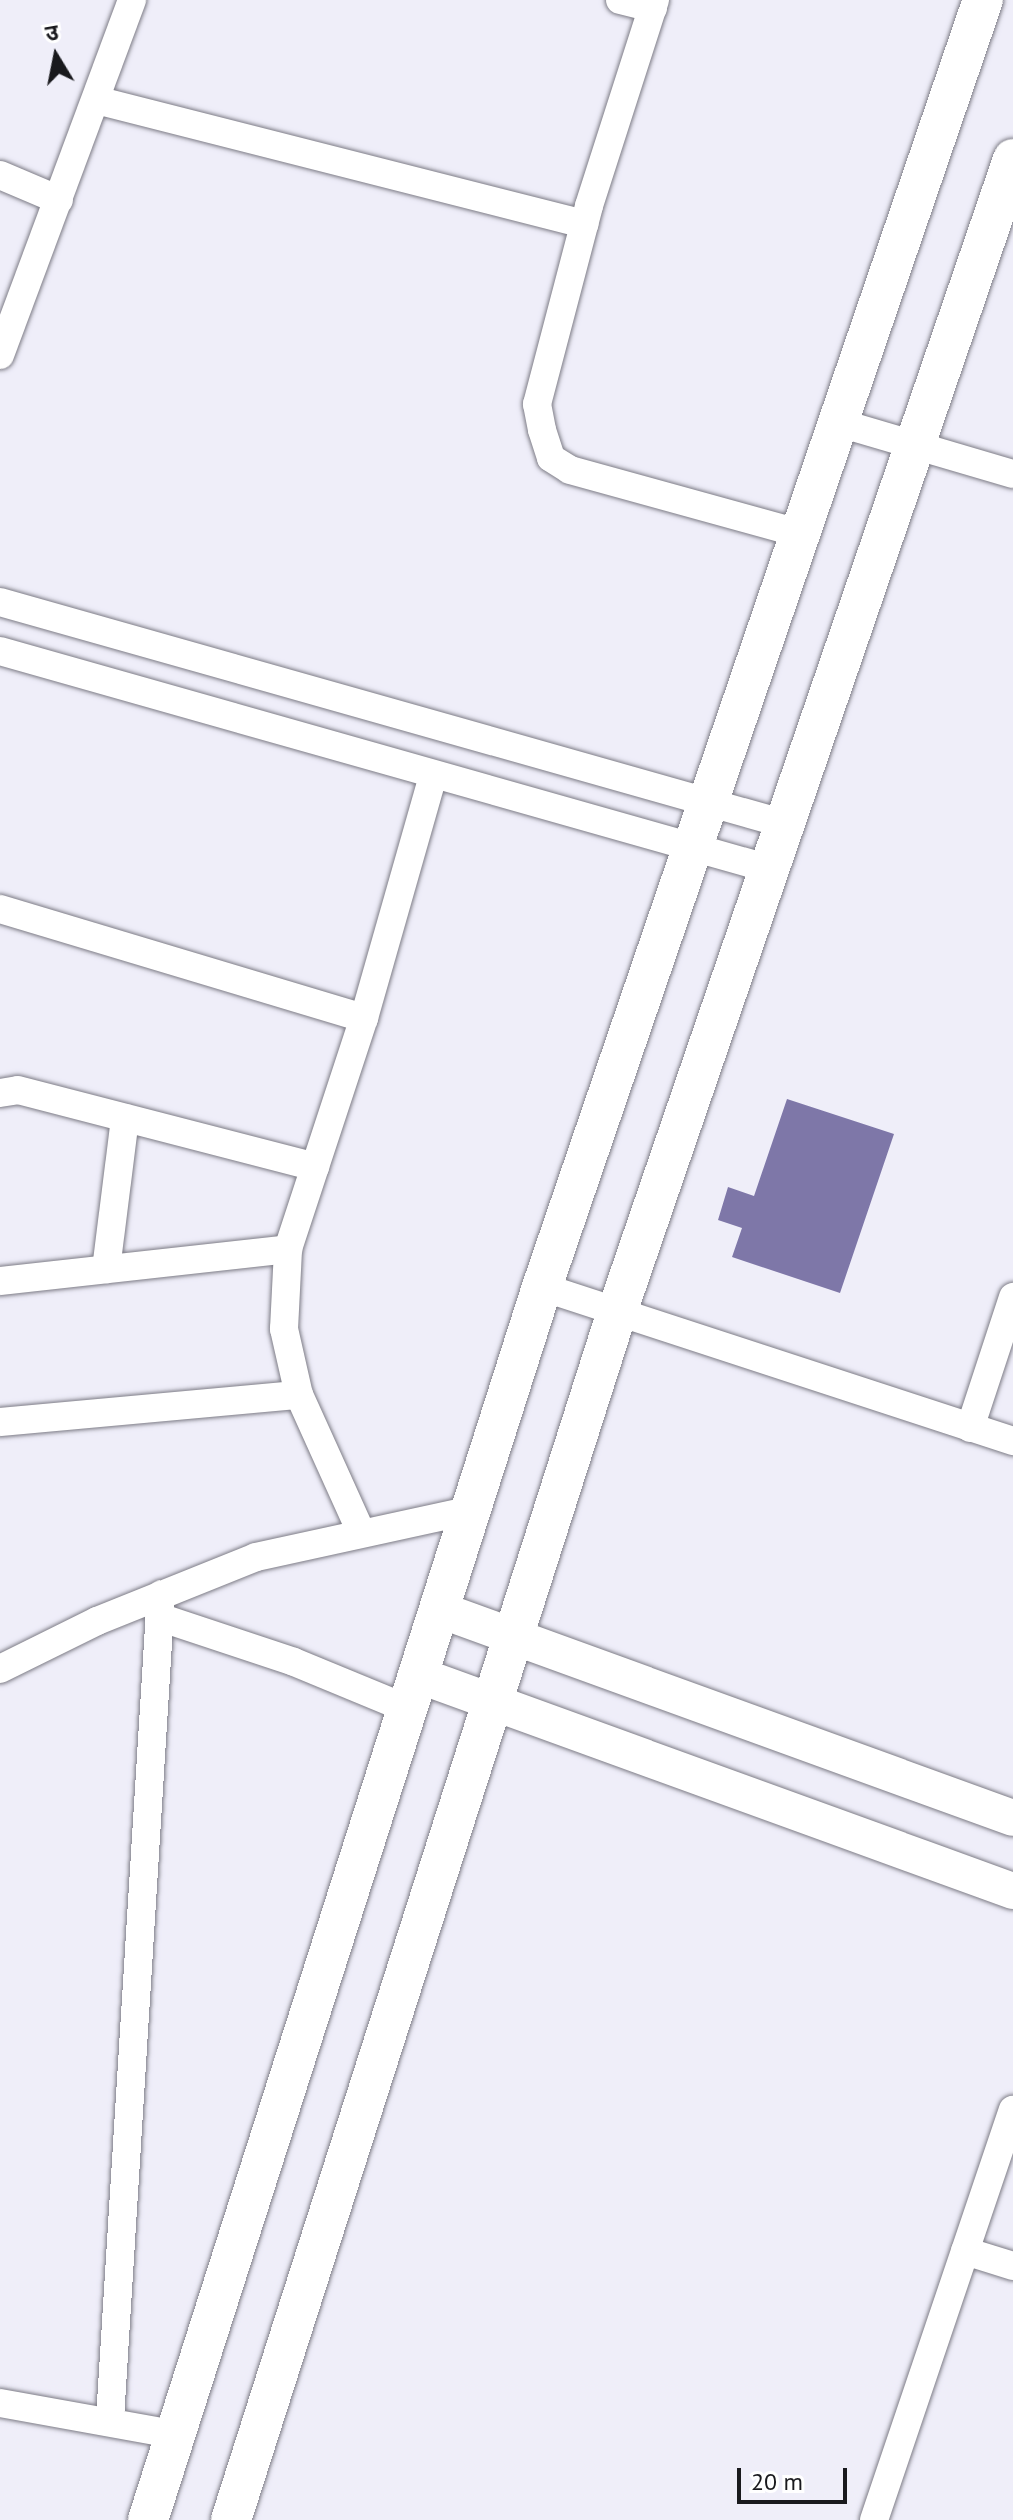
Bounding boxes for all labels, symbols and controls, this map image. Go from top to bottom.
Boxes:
north arrow [16,16,96,96]
text: उ [43,17,61,47]
scale bar [741,2452,851,2502]
text: 20 m [751,2466,803,2497]

